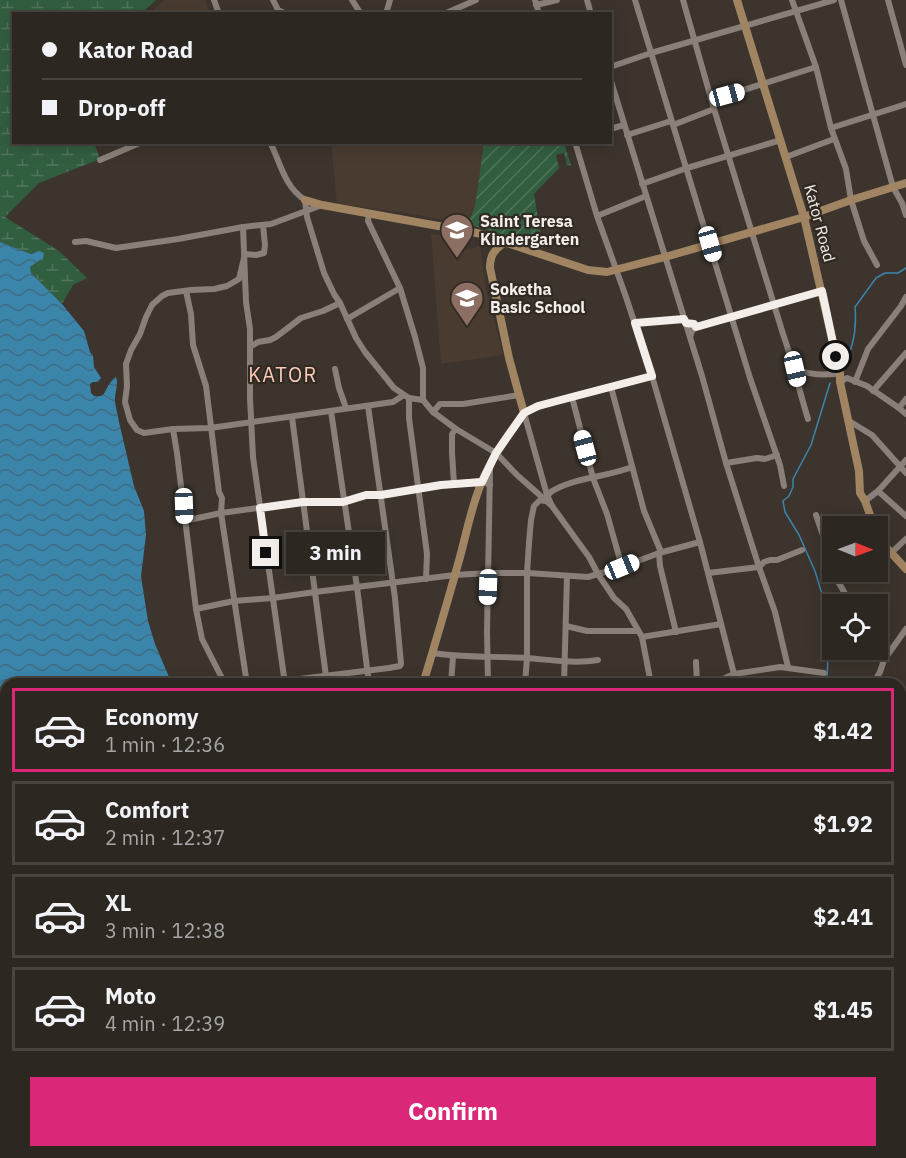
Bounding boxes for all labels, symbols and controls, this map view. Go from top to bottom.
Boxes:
text: Kator Road [78,35,193,64]
car [707,82,747,108]
text: Drop-off [78,93,165,122]
street label: Kator Road [800,182,840,264]
place label: Saint Teresa Kindergarten [480,211,579,249]
school or university icon: Saint Teresa Kindergarten [439,212,475,259]
car [696,224,724,264]
place label: Soketha Basic School [490,279,585,317]
school or university icon: Soketha Basic School [449,280,485,327]
route start [822,343,849,370]
car [782,349,808,389]
district label: KATOR [248,361,318,388]
car [572,428,598,468]
car [174,488,194,524]
north arrow [822,516,888,582]
map controls [822,516,888,660]
callout: 3 min [287,532,386,574]
route end [252,539,279,566]
text: 3 min [309,539,362,566]
car [602,552,642,582]
car [478,569,498,605]
button: locate [822,594,888,660]
text: Economy [105,702,199,731]
icon: car [33,703,87,757]
text: $1.42 [813,716,873,745]
text: 1 min · 12:36 [105,731,225,758]
text: Comfort [105,795,189,824]
icon: car [33,796,87,850]
text: $1.92 [813,809,873,838]
text: 2 min · 12:37 [105,824,225,851]
text: XL [105,888,131,917]
icon: car [33,889,87,943]
text: $2.41 [813,902,873,931]
text: 3 min · 12:38 [105,917,225,944]
text: Moto [105,981,156,1010]
icon: car [33,982,87,1036]
text: $1.45 [813,995,873,1024]
text: 4 min · 12:39 [105,1010,225,1037]
button: Confirm [30,1077,876,1146]

